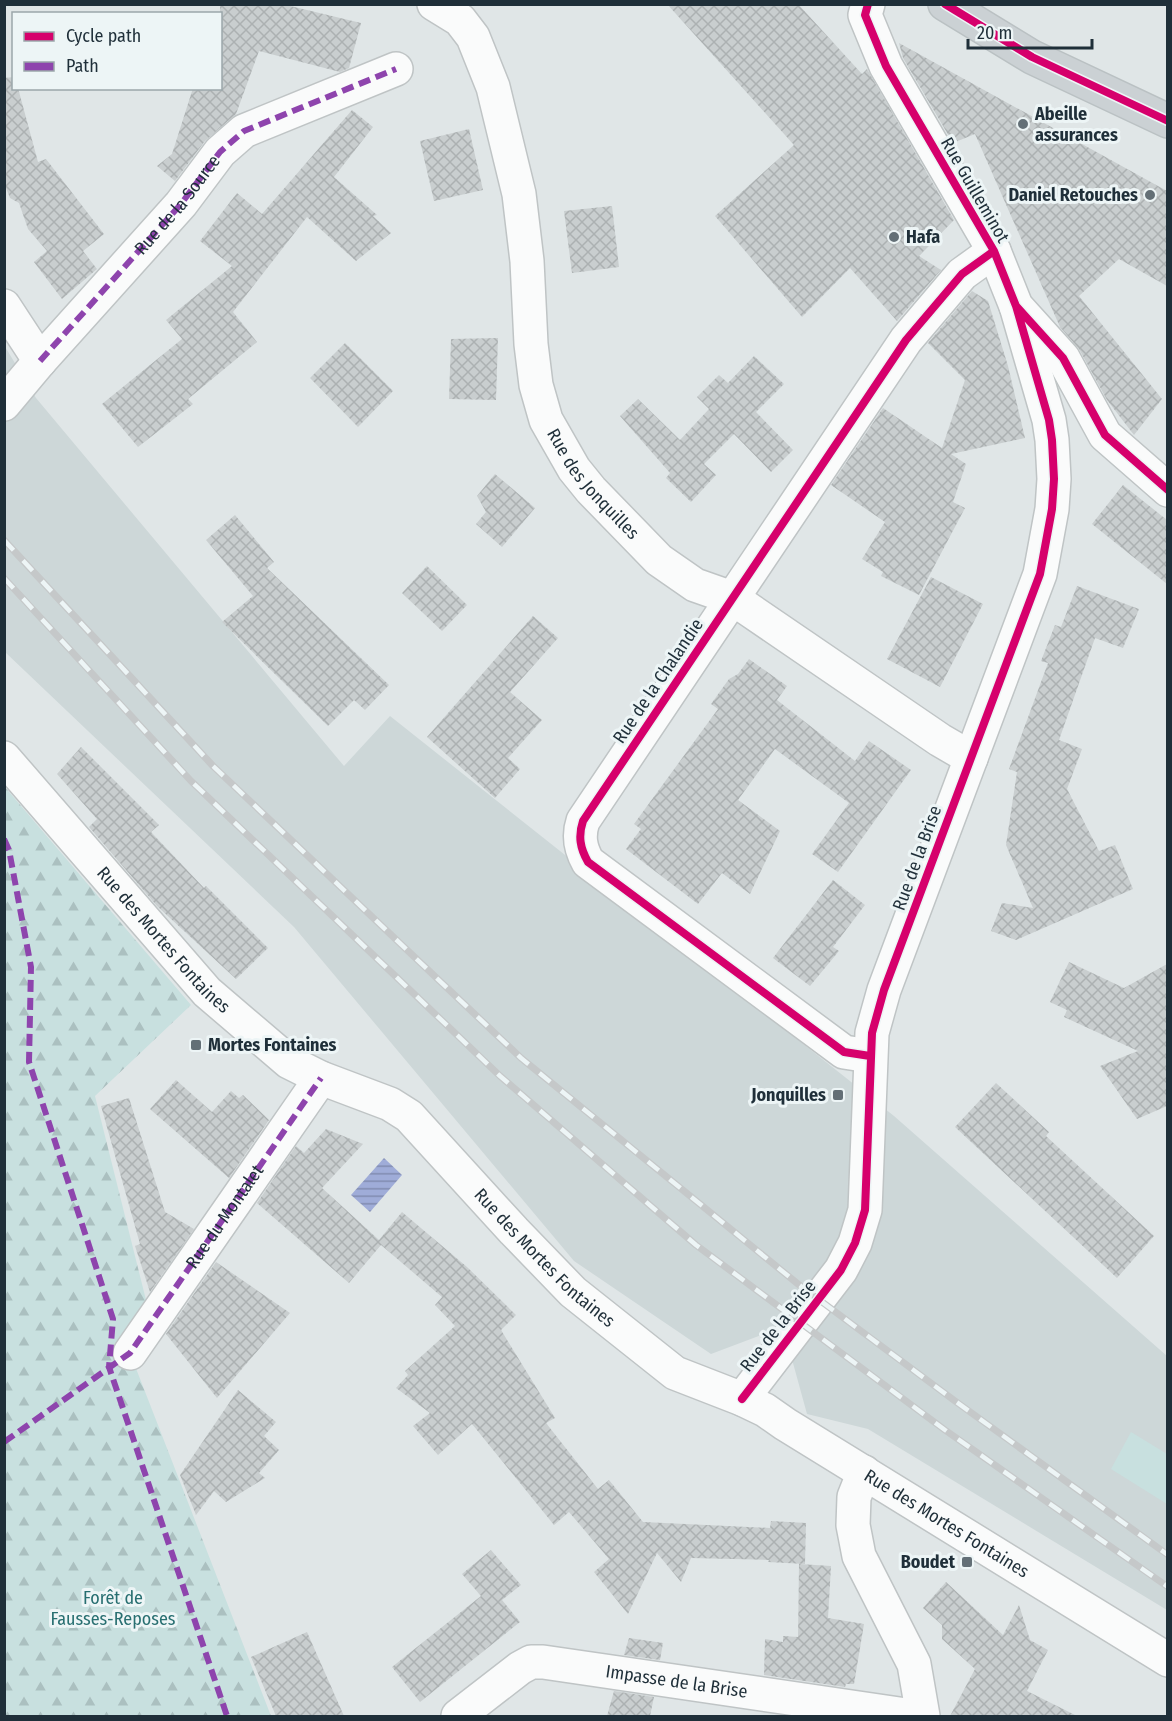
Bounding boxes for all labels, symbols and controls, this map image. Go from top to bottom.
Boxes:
legend [12,12,222,90]
scale bar [968,12,1092,50]
text: 20 m [977,22,1012,44]
text: Cycle path [66,25,141,47]
text: Path [66,55,99,77]
place label: Abeille assurances [1034,103,1118,146]
marker: Abeille assurances [1016,117,1030,131]
street label: Rue Guilleminot [936,133,1014,247]
street label: Rue de la Source [130,151,225,259]
place label: Daniel Retouches [1008,184,1138,206]
marker: Daniel Retouches [1143,188,1157,202]
place label: Hafa [906,226,940,248]
marker: Hafa [887,230,901,244]
street label: Rue des Jonquilles [542,425,644,544]
street label: Rue de la Chalandie [608,614,708,748]
street label: Rue de la Brise [888,802,946,913]
street label: Rue des Mortes Fontaines [92,862,235,1018]
place label: Mortes Fontaines [208,1034,337,1056]
marker: Mortes Fontaines [189,1038,203,1052]
place label: Jonquilles [750,1084,826,1106]
marker: Jonquilles [831,1088,845,1102]
street label: Rue du Montalet [181,1160,268,1273]
street label: Rue des Mortes Fontaines [469,1184,620,1332]
street label: Rue de la Brise [735,1276,821,1376]
street label: Rue des Mortes Fontaines [860,1465,1033,1583]
place label: Boudet [901,1551,956,1573]
marker: Boudet [960,1555,974,1569]
park label: Forêt de Fausses-Reposes [50,1587,176,1630]
street label: Impasse de la Brise [604,1660,749,1703]

